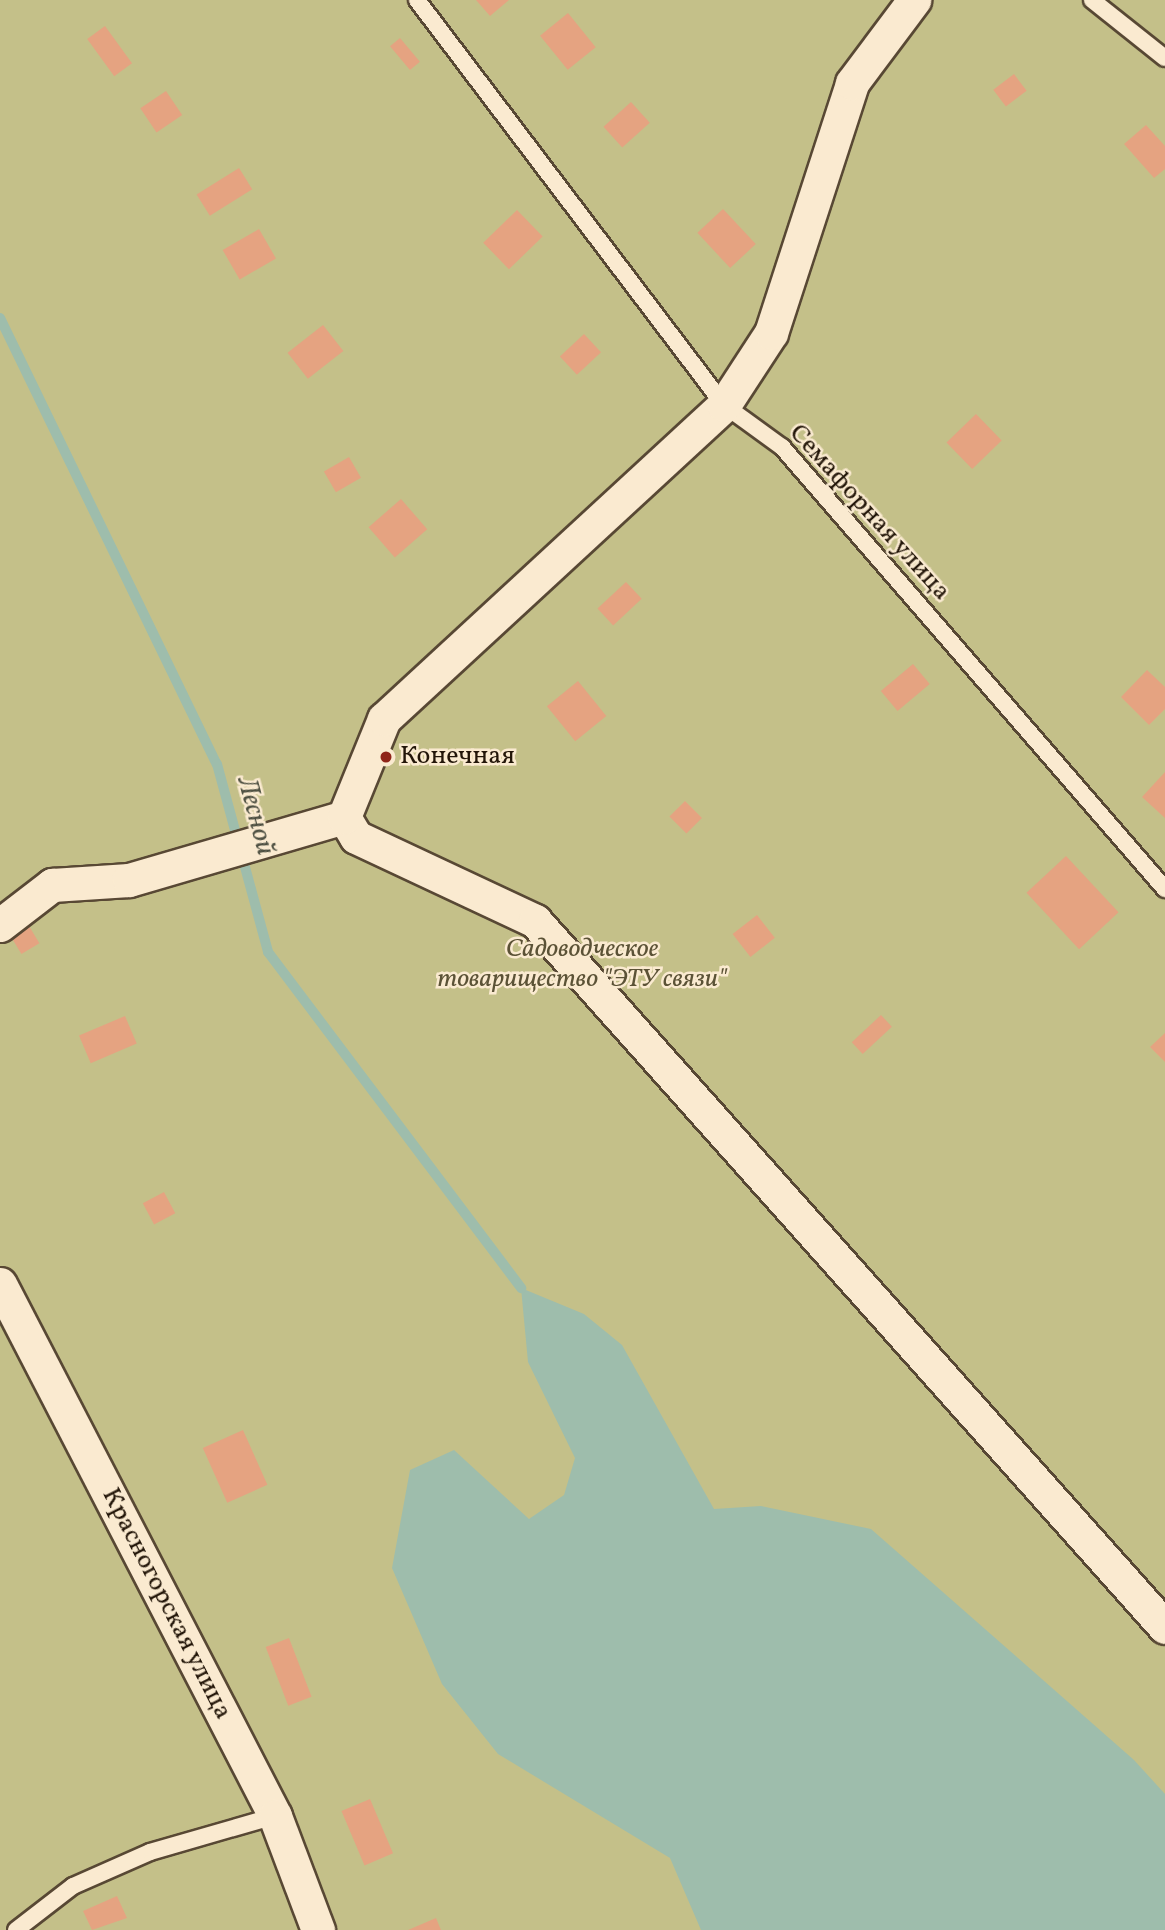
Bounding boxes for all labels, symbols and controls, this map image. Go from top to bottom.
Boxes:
street label: Семафорная улица [781,418,957,608]
place label: Конечная [400,741,515,773]
marker: Конечная [378,749,394,765]
water label: Лесной [228,773,282,859]
park label: Садоводческое товарищество "ЭТУ связи" [437,934,727,996]
street label: Красногорская улица [94,1483,238,1725]

